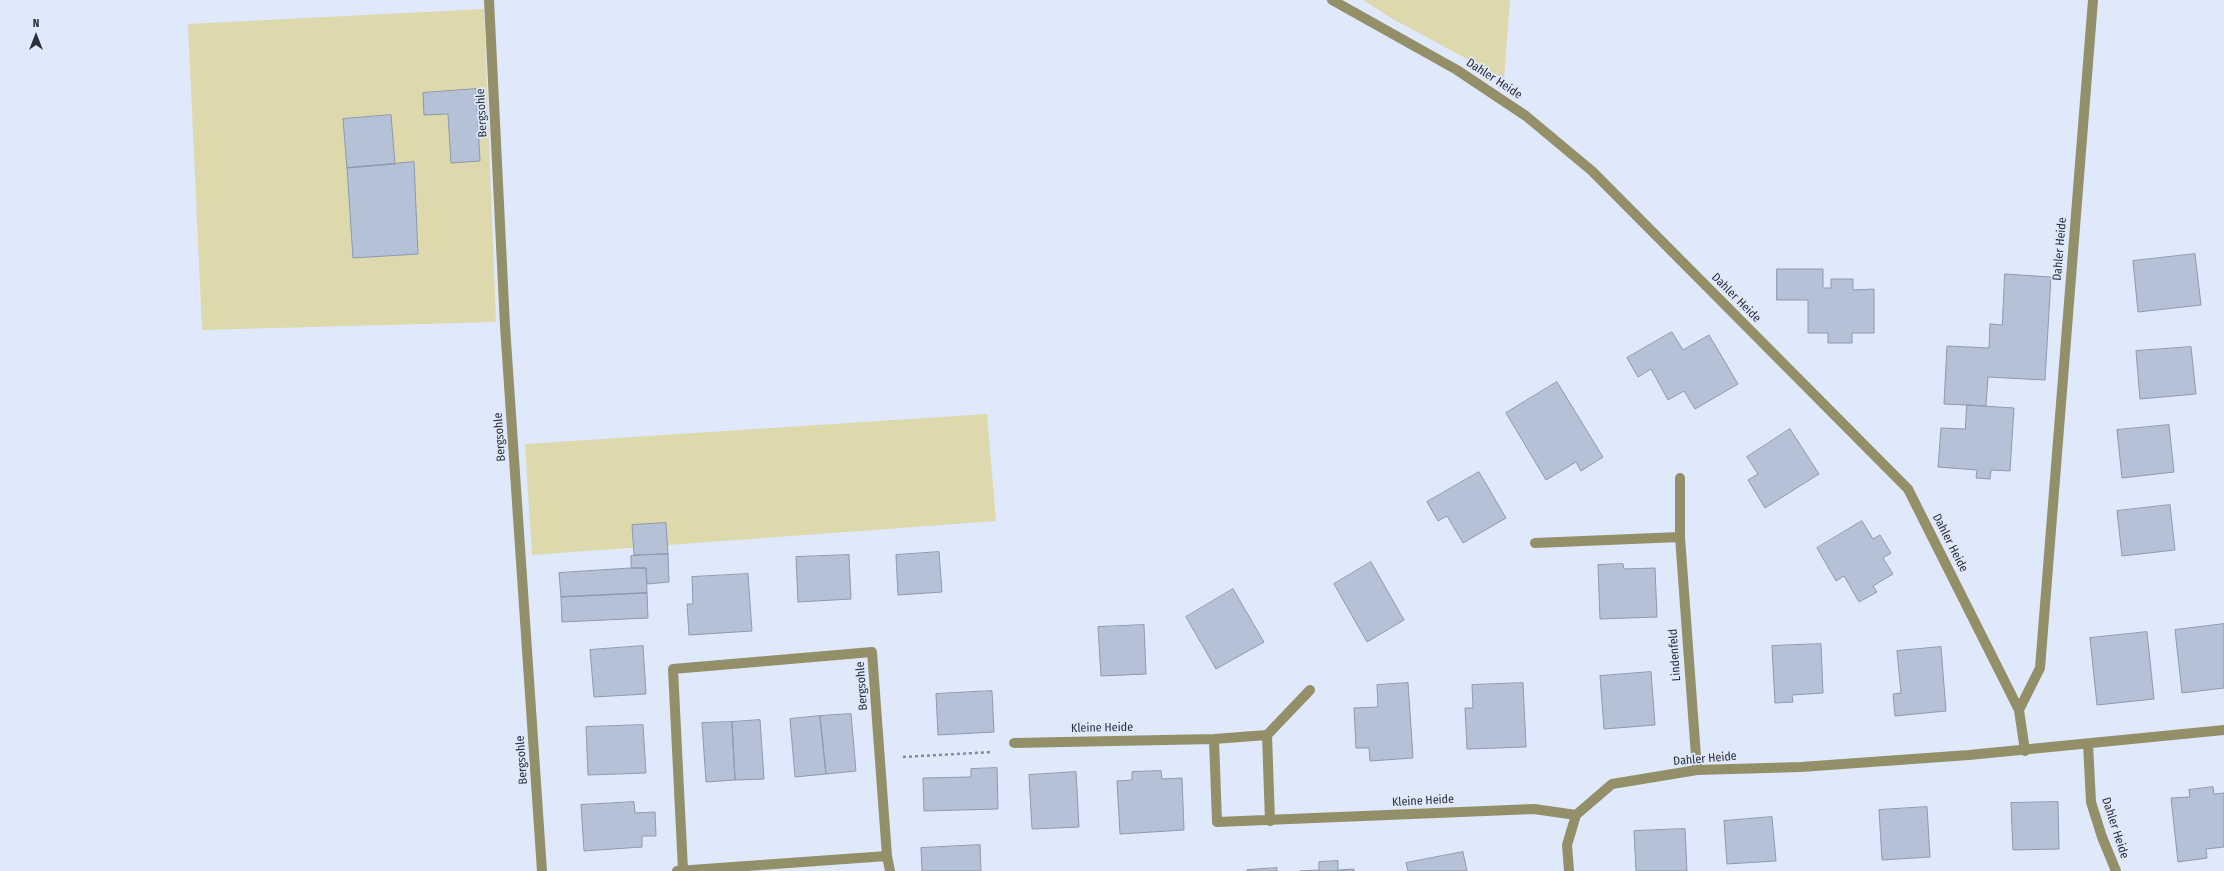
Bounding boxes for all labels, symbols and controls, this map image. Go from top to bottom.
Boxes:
north arrow [16,16,56,56]
text: N [33,17,39,30]
street label: Dahler Heide [1463,56,1525,102]
street label: Bergsohle [474,88,490,138]
street label: Dahler Heide [2050,217,2070,281]
street label: Dahler Heide [1708,270,1764,326]
street label: Bergsohle [491,412,509,462]
street label: Dahler Heide [1929,511,1971,575]
street label: Lindenfeld [1666,628,1684,682]
street label: Bergsohle [853,661,871,711]
street label: Kleine Heide [1071,720,1133,736]
street label: Bergsohle [513,735,531,785]
street label: Dahler Heide [1673,749,1737,769]
street label: Kleine Heide [1392,792,1454,810]
street label: Dahler Heide [2098,795,2132,861]

